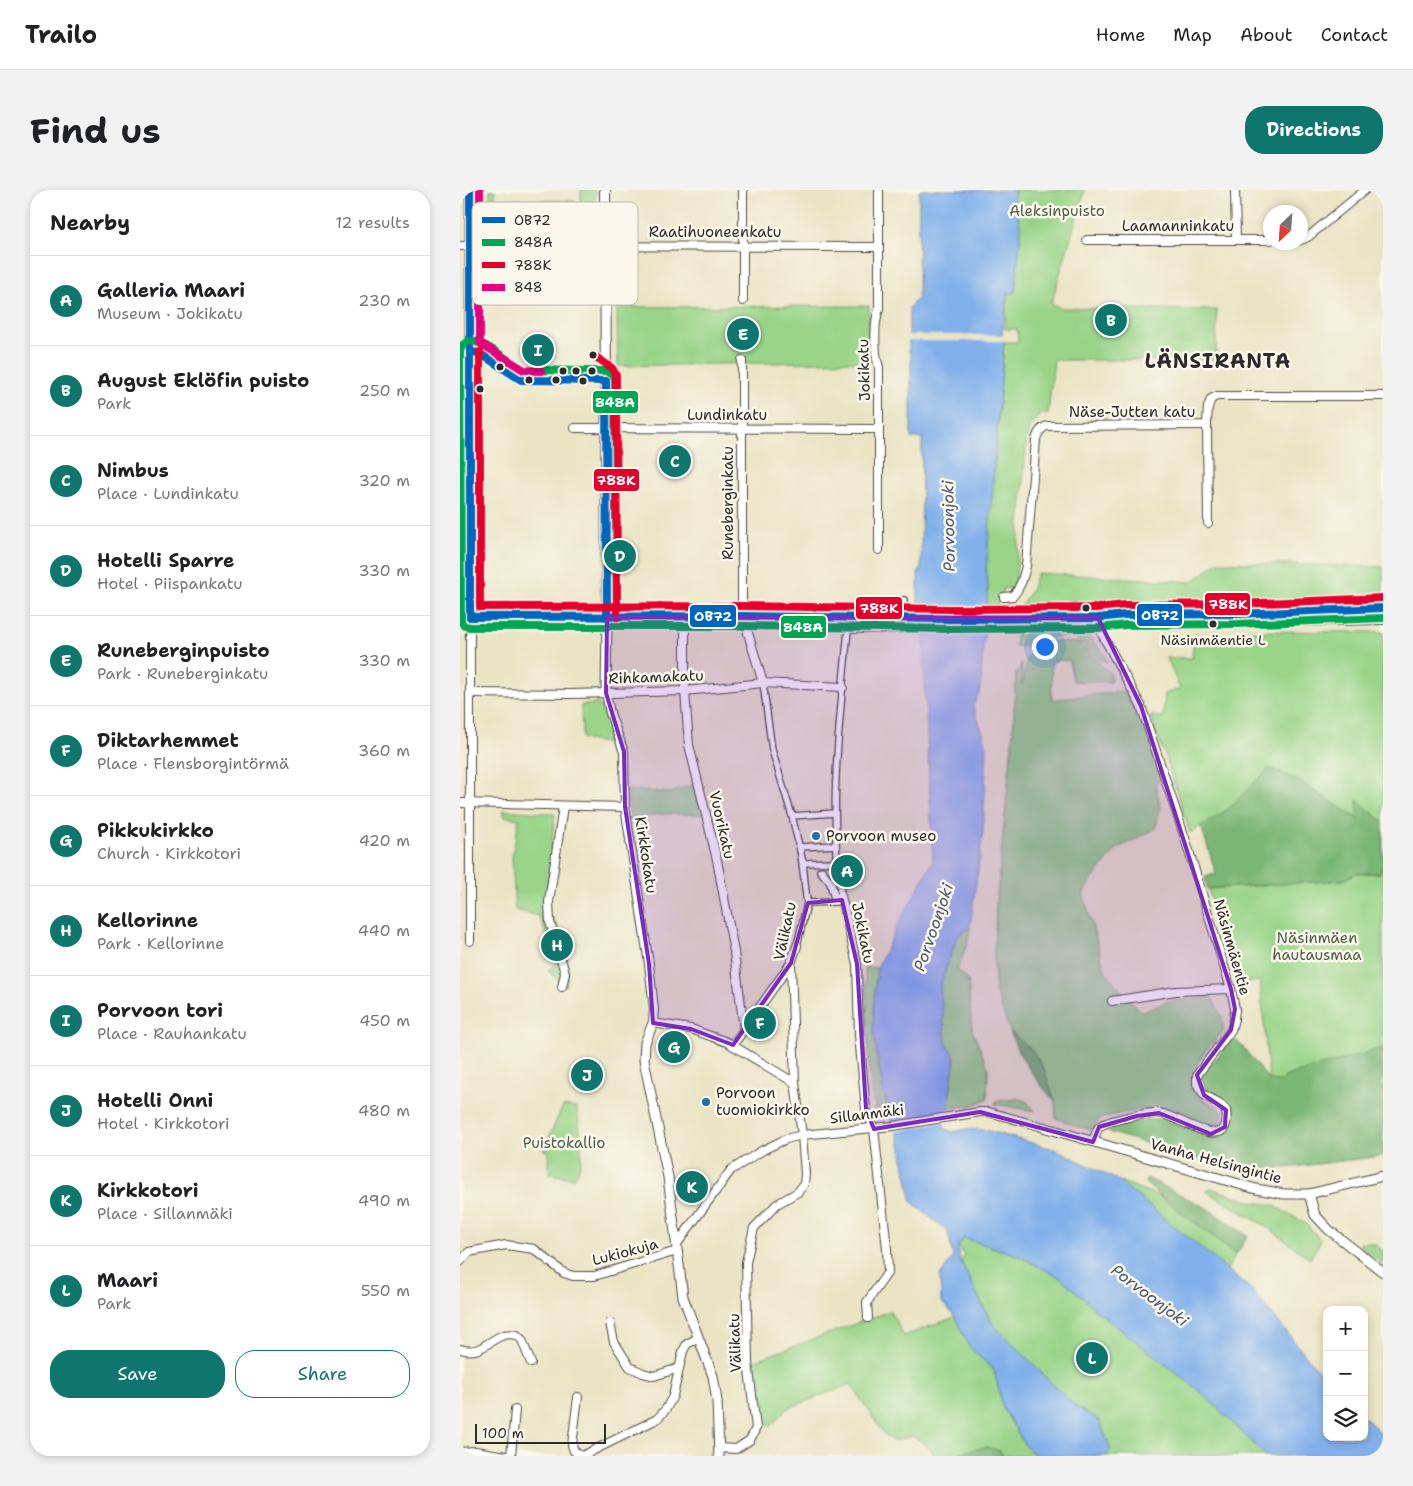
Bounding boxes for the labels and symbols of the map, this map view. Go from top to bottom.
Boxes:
park label: Aleksinpuisto [1009,201,1105,221]
legend [472,202,638,305]
north arrow [1263,205,1308,250]
text: OB72 [514,211,551,229]
street label: Laamanninkatu [1122,216,1234,236]
street label: Raatihuoneenkatu [649,222,781,242]
text: 848A [514,233,553,251]
text: 788K [514,256,552,274]
text: 848 [514,278,542,296]
pin: B [1095,301,1127,339]
pin: E [727,315,759,353]
pin: I [522,331,554,369]
street label: Jokikatu [853,339,875,401]
district label: LÄNSIRANTA [1145,347,1291,374]
unlabelled marker [588,350,598,360]
unlabelled marker [495,362,505,372]
unlabelled marker [558,366,568,376]
unlabelled marker [571,366,581,376]
unlabelled marker [587,366,597,376]
unlabelled marker [524,375,534,385]
unlabelled marker [551,375,561,385]
unlabelled marker [578,376,588,386]
unlabelled marker [475,384,485,394]
line badge: 848A [592,390,639,414]
text: 848A [595,393,635,411]
street label: Näse-Jutten katu [1069,402,1195,422]
street label: Lundinkatu [687,405,767,425]
pin: C [659,442,691,480]
street label: Runeberginkatu [718,446,738,560]
line badge: 788K [593,468,640,492]
text: 788K [597,471,636,489]
water label: Porvoonjoki [937,480,960,572]
pin: D [604,537,636,575]
line badge: 788K [1204,592,1251,616]
text: 788K [1209,595,1248,613]
line badge: 788K [855,596,903,620]
text: 788K [860,599,899,617]
unlabelled marker [1081,603,1091,613]
line badge: OB72 [1136,603,1183,627]
line badge: OB72 [689,604,737,628]
text: OB72 [1141,606,1179,624]
text: OB72 [694,607,732,625]
line badge: 848A [780,615,827,639]
text: 848A [783,618,823,636]
marker: Näsinmäentie L [1208,619,1218,629]
place label: Näsinmäentie L [1160,631,1266,649]
your location [1032,634,1058,660]
street label: Rihkamakatu [608,665,704,689]
street label: Vuorikatu [704,789,740,861]
street label: Kirkkokatu [630,815,662,895]
place label: Porvoon museo [826,826,936,846]
marker: Porvoon museo [810,830,822,842]
pin: A [831,852,863,890]
water label: Porvoonjoki [909,880,958,974]
street label: Näsinmäentie [1209,896,1255,998]
street label: Välikatu [769,900,801,962]
street label: Jokikatu [847,900,879,966]
pin: H [541,926,573,964]
park label: Näsinmäen hautausmaa [1272,928,1362,965]
pin: F [744,1004,776,1042]
pin: G [658,1028,690,1066]
pin: J [571,1056,603,1094]
place label: Porvoon tuomiokirkko [716,1083,810,1120]
marker: Porvoon tuomiokirkko [700,1096,712,1108]
street label: Sillanmäki [829,1100,905,1128]
park label: Puistokallio [523,1133,605,1153]
street label: Vanha Helsingintie [1148,1134,1284,1188]
pin: K [676,1168,708,1206]
street label: Lukiokuja [590,1233,661,1270]
water label: Porvoonjoki [1107,1260,1193,1332]
street label: Välikatu [724,1313,746,1373]
pin: L [1076,1339,1108,1377]
scale bar [475,1421,606,1444]

